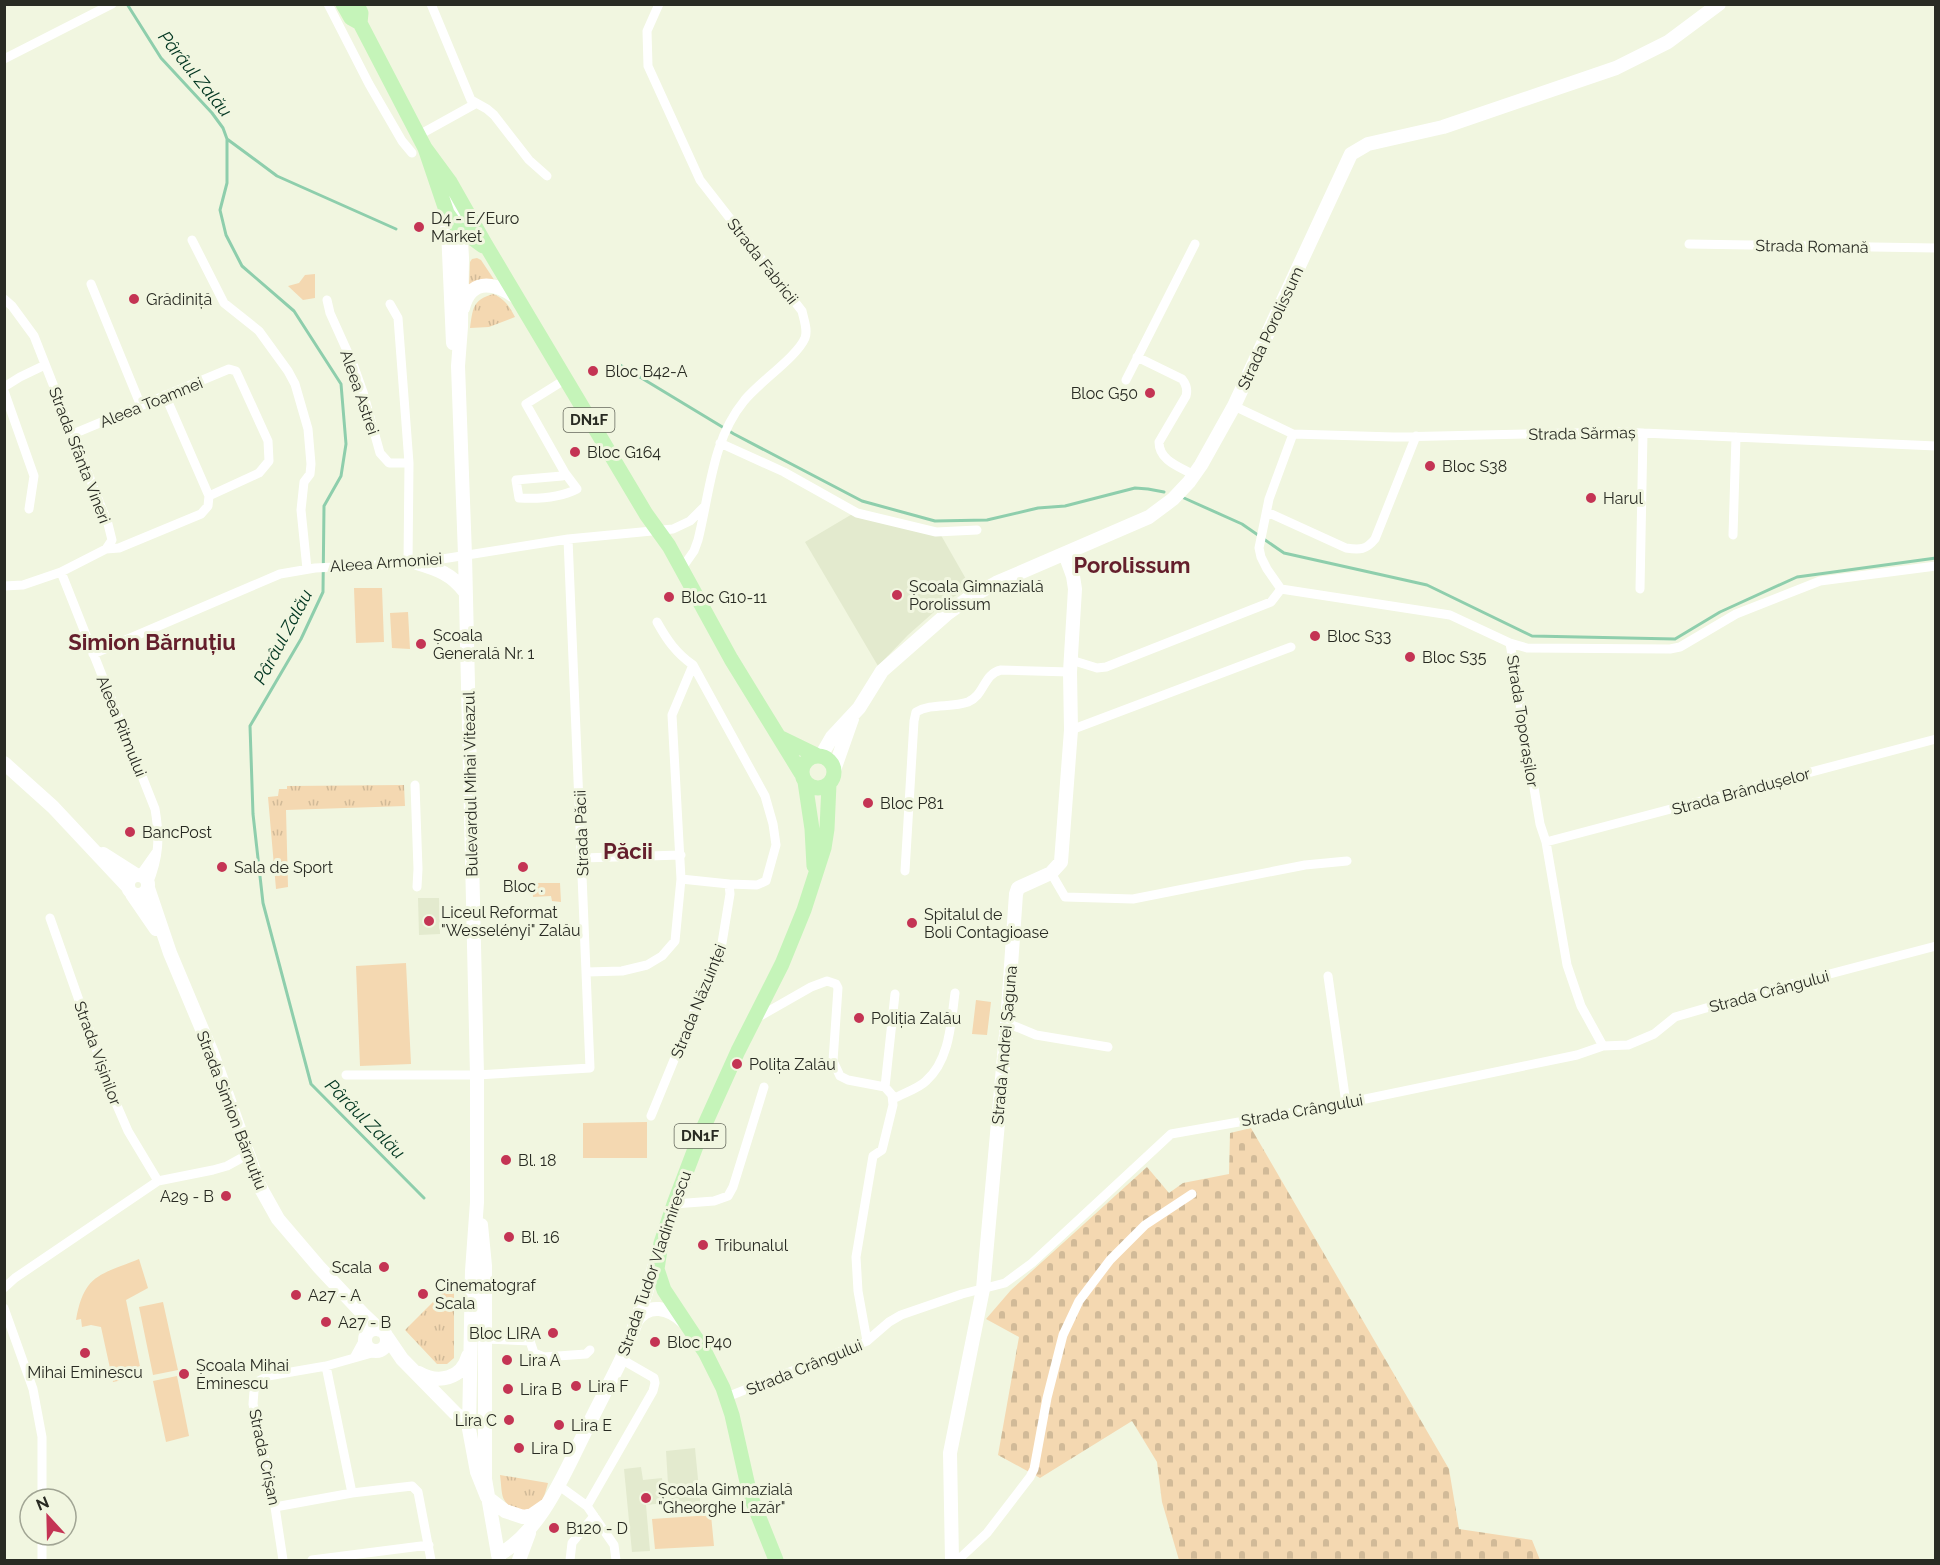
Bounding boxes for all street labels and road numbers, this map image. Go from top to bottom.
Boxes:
street label: Strada Fabricii [723,215,802,308]
street label: Strada Romană [1755,236,1869,257]
street label: Strada Porolissum [1234,264,1307,393]
street label: Aleea Astrei [336,347,383,437]
street label: Aleea Toamnei [97,373,205,432]
street label: Strada Sfânta Vineri [45,384,114,526]
road number: DN1F [564,408,614,432]
street label: Strada Sărmaș [1528,423,1636,444]
street label: Aleea Armoniei [329,549,443,576]
street label: Strada Toporașilor [1503,654,1542,789]
street label: Aleea Ritmului [93,673,150,780]
street label: Bulevardul Mihai Viteazul [459,690,482,877]
street label: Strada Brândușelor [1670,764,1813,819]
street label: Strada Păcii [570,790,593,876]
street label: Strada Năzuinței [667,941,730,1061]
street label: Strada Andrei Șaguna [988,965,1021,1125]
street label: Strada Crângului [1707,966,1831,1017]
street label: Strada Vișinilor [70,999,125,1108]
street label: Strada Simion Bărnuțiu [192,1028,271,1192]
street label: Strada Crângului [1240,1090,1364,1131]
road number: DN1F [674,1124,726,1148]
street label: Strada Tudor Vladimirescu [614,1168,695,1358]
street label: Strada Crângului [743,1336,865,1399]
street label: Strada Crișan [245,1407,284,1507]

